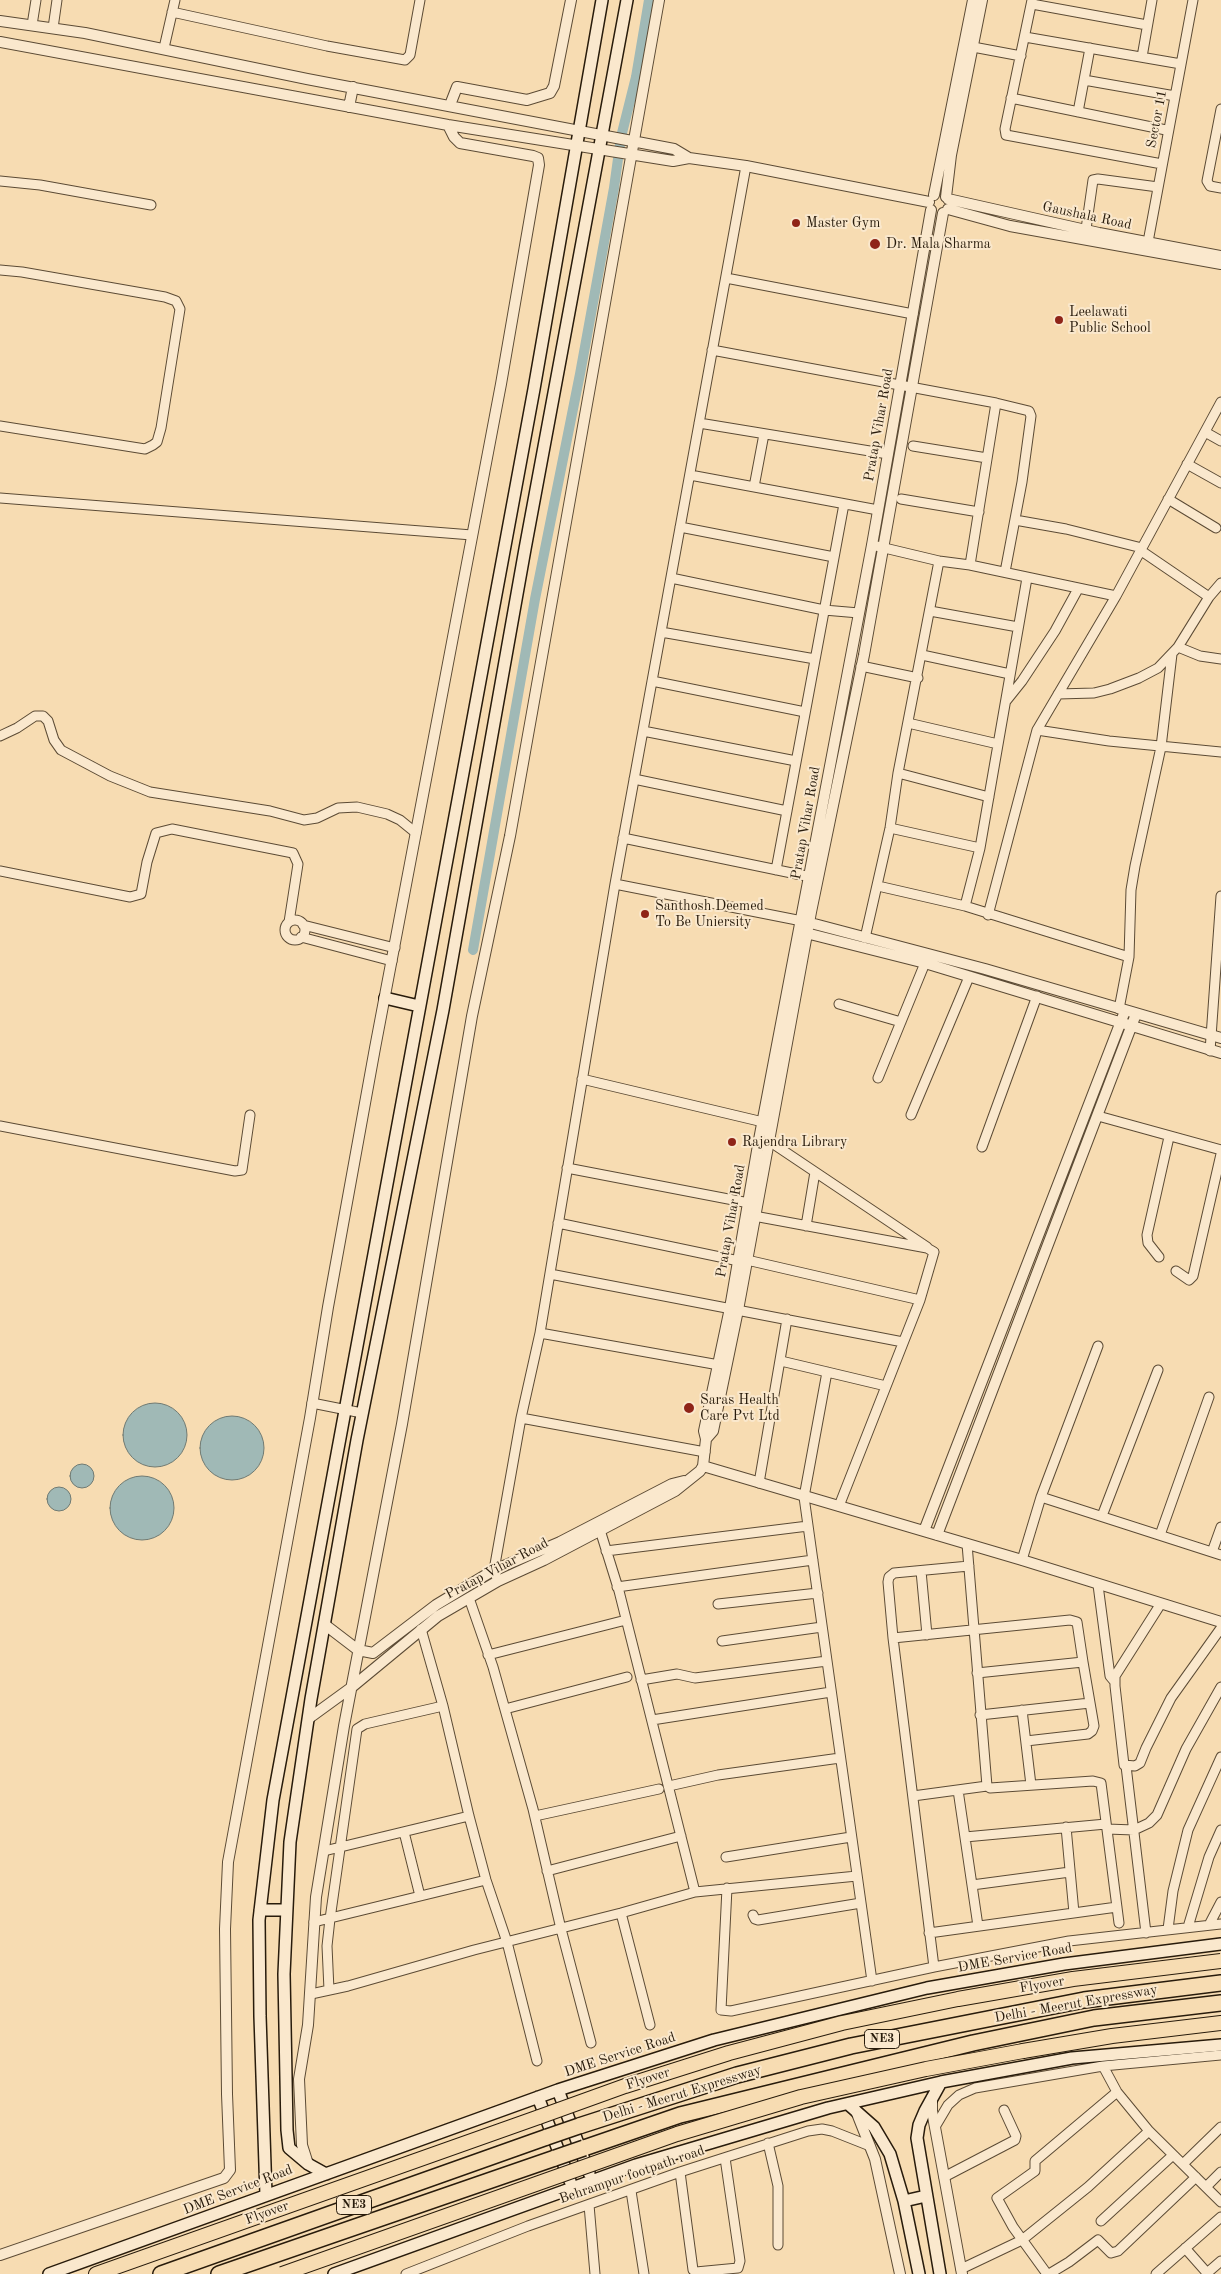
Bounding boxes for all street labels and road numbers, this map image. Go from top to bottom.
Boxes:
street label: Sector 11 [1143,88,1171,150]
street label: Gaushala Road [1041,198,1133,234]
street label: Pratap Vihar Road [861,367,897,483]
street label: Pratap Vihar Road [788,765,824,881]
street label: Pratap Vihar Road [713,1163,749,1279]
street label: Pratap Vihar Road [442,1535,552,1603]
street label: DME Service Road [956,1940,1074,1976]
street label: Flyover [1018,1973,1066,1997]
street label: Delhi - Meerut Expressway [993,1981,1159,2027]
street label: DME Service Road [562,2029,678,2081]
road number: NE3 [864,2030,900,2048]
street label: Delhi - Meerut Expressway [601,2062,763,2126]
street label: Flyover [624,2064,672,2094]
street label: Behrampur footpath road [557,2142,707,2208]
street label: DME Service Road [181,2161,295,2219]
road number: NE3 [336,2196,372,2214]
street label: Flyover [243,2197,291,2229]

